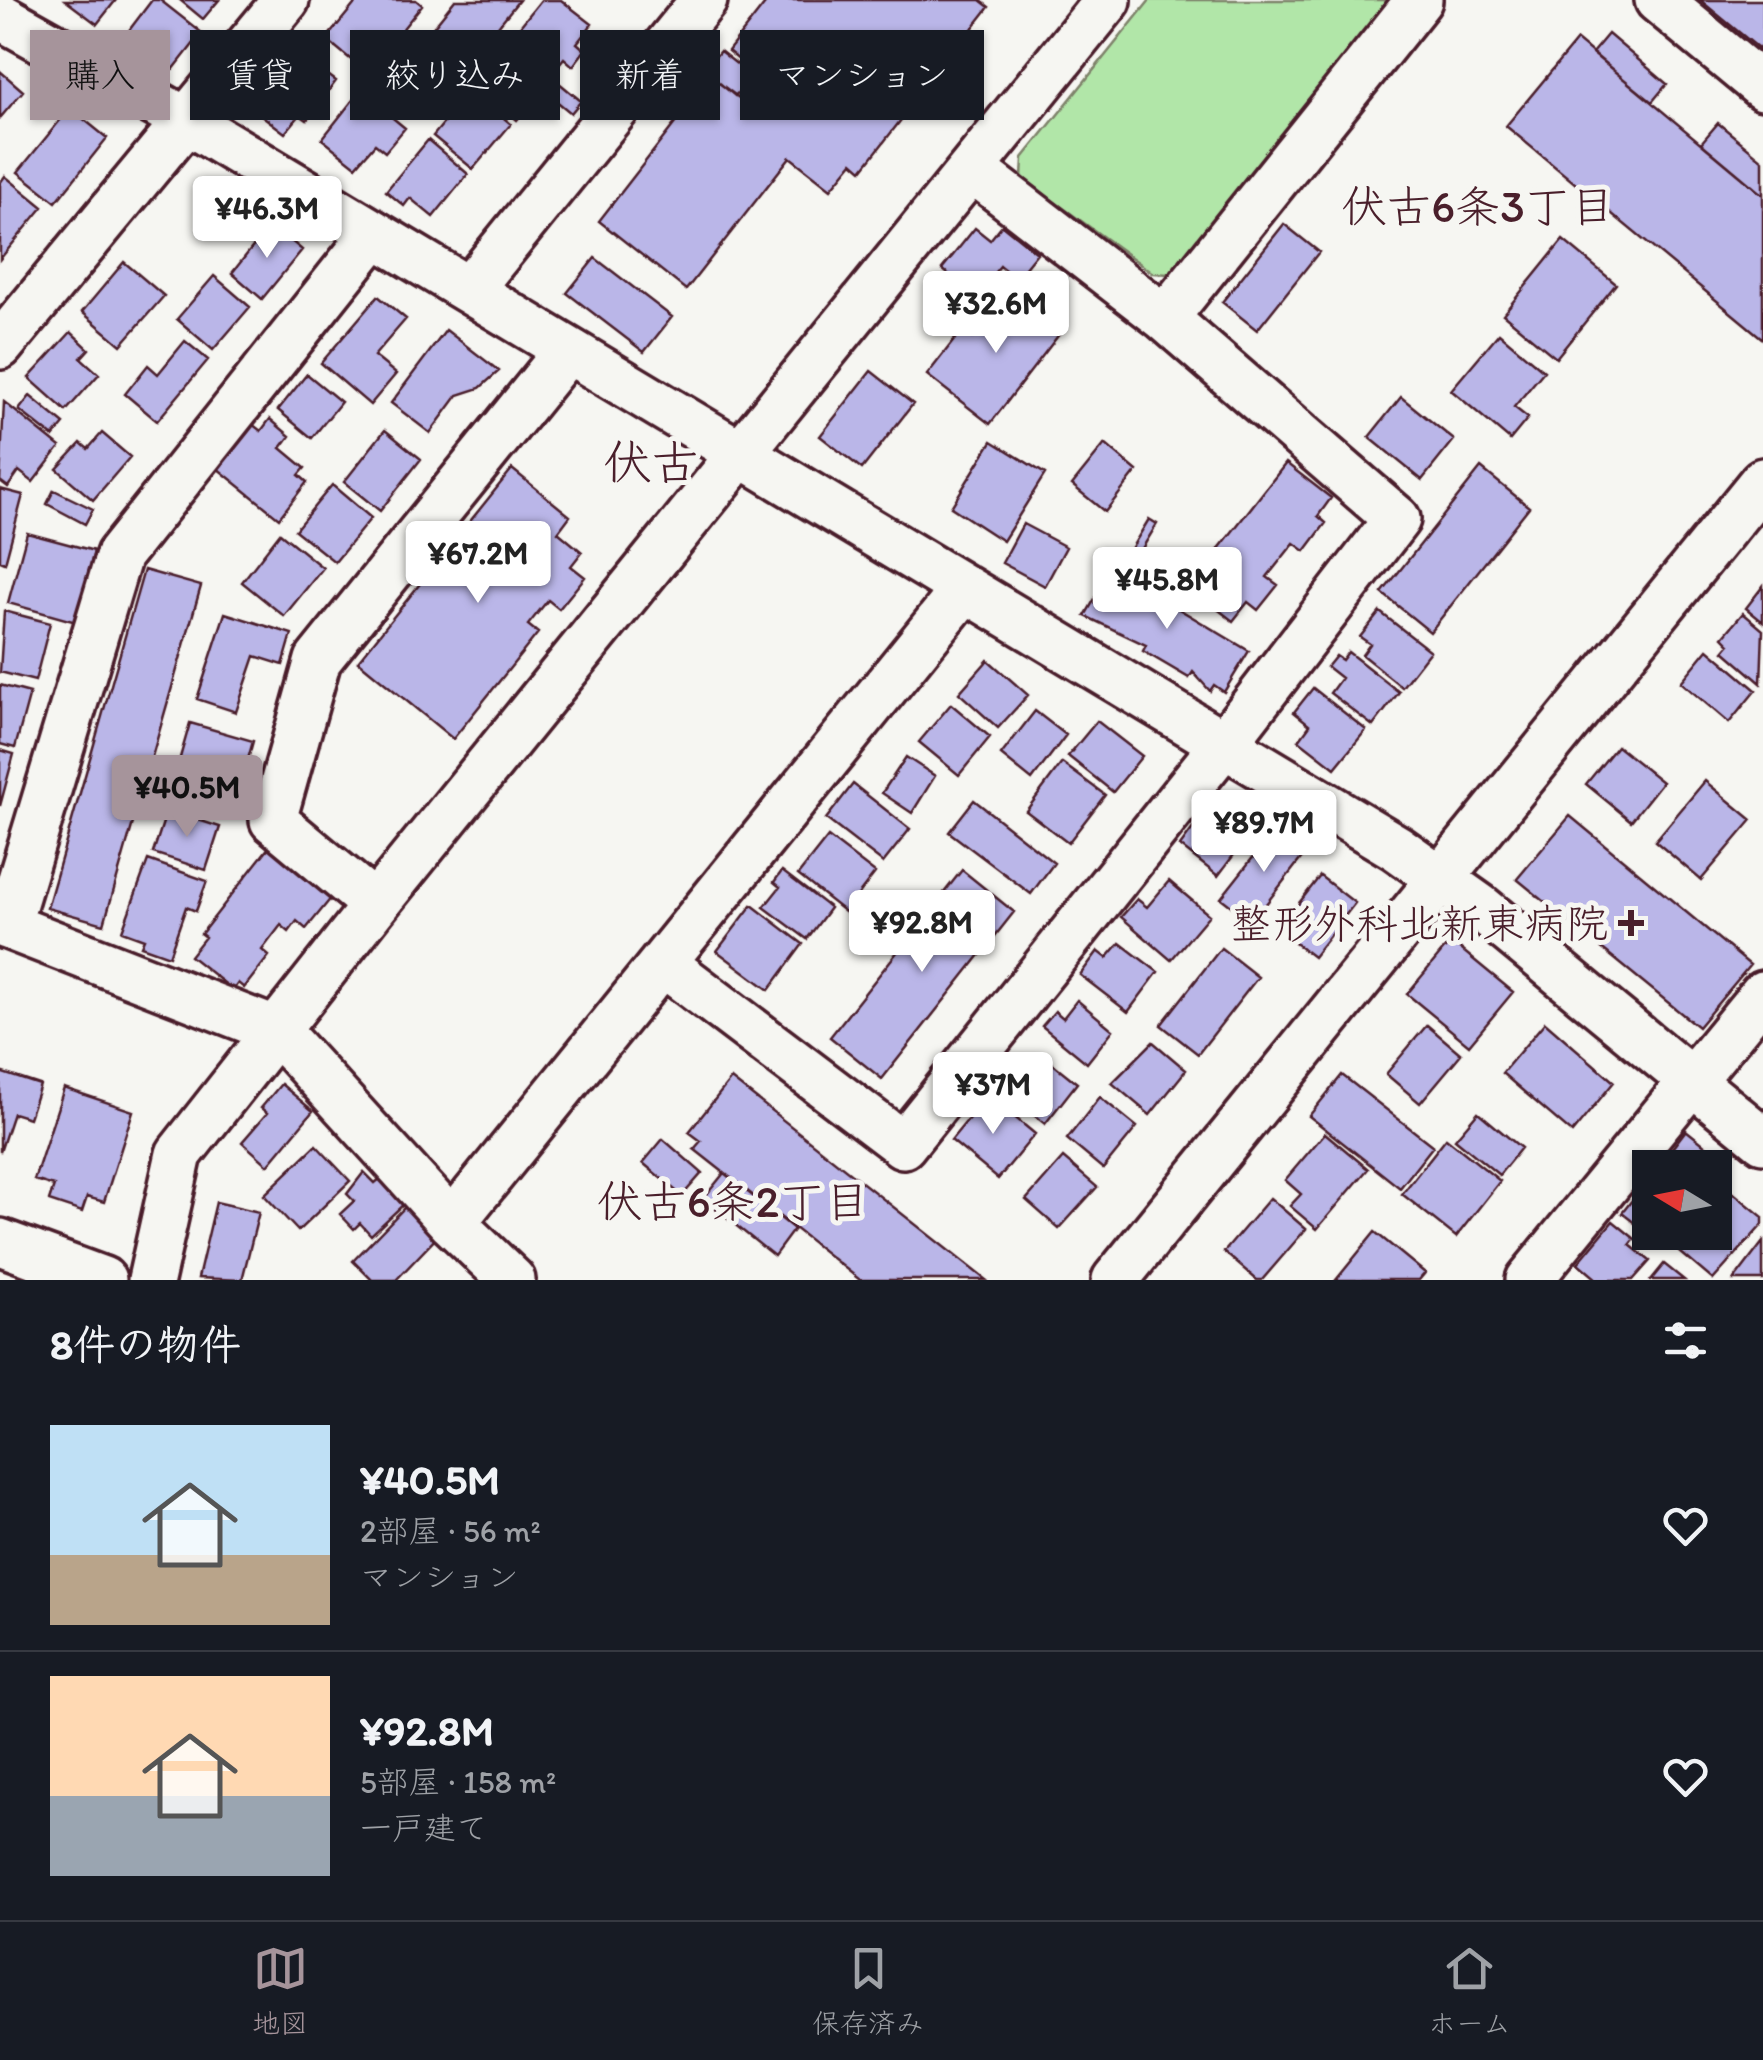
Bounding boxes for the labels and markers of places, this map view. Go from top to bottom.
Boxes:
pin: ¥46.3M [186,176,348,261]
pin: ¥32.6M [915,271,1077,356]
pin: ¥67.2M [397,521,559,606]
pin: ¥45.8M [1086,547,1248,632]
pin: ¥40.5M [106,755,268,840]
pin: ¥89.7M [1183,790,1345,875]
pin: ¥92.8M [841,890,1003,975]
place label: 整形外科北新東病院 [1230,898,1608,949]
marker: 整形外科北新東病院 [1618,910,1644,936]
pin: ¥37M [934,1052,1052,1137]

